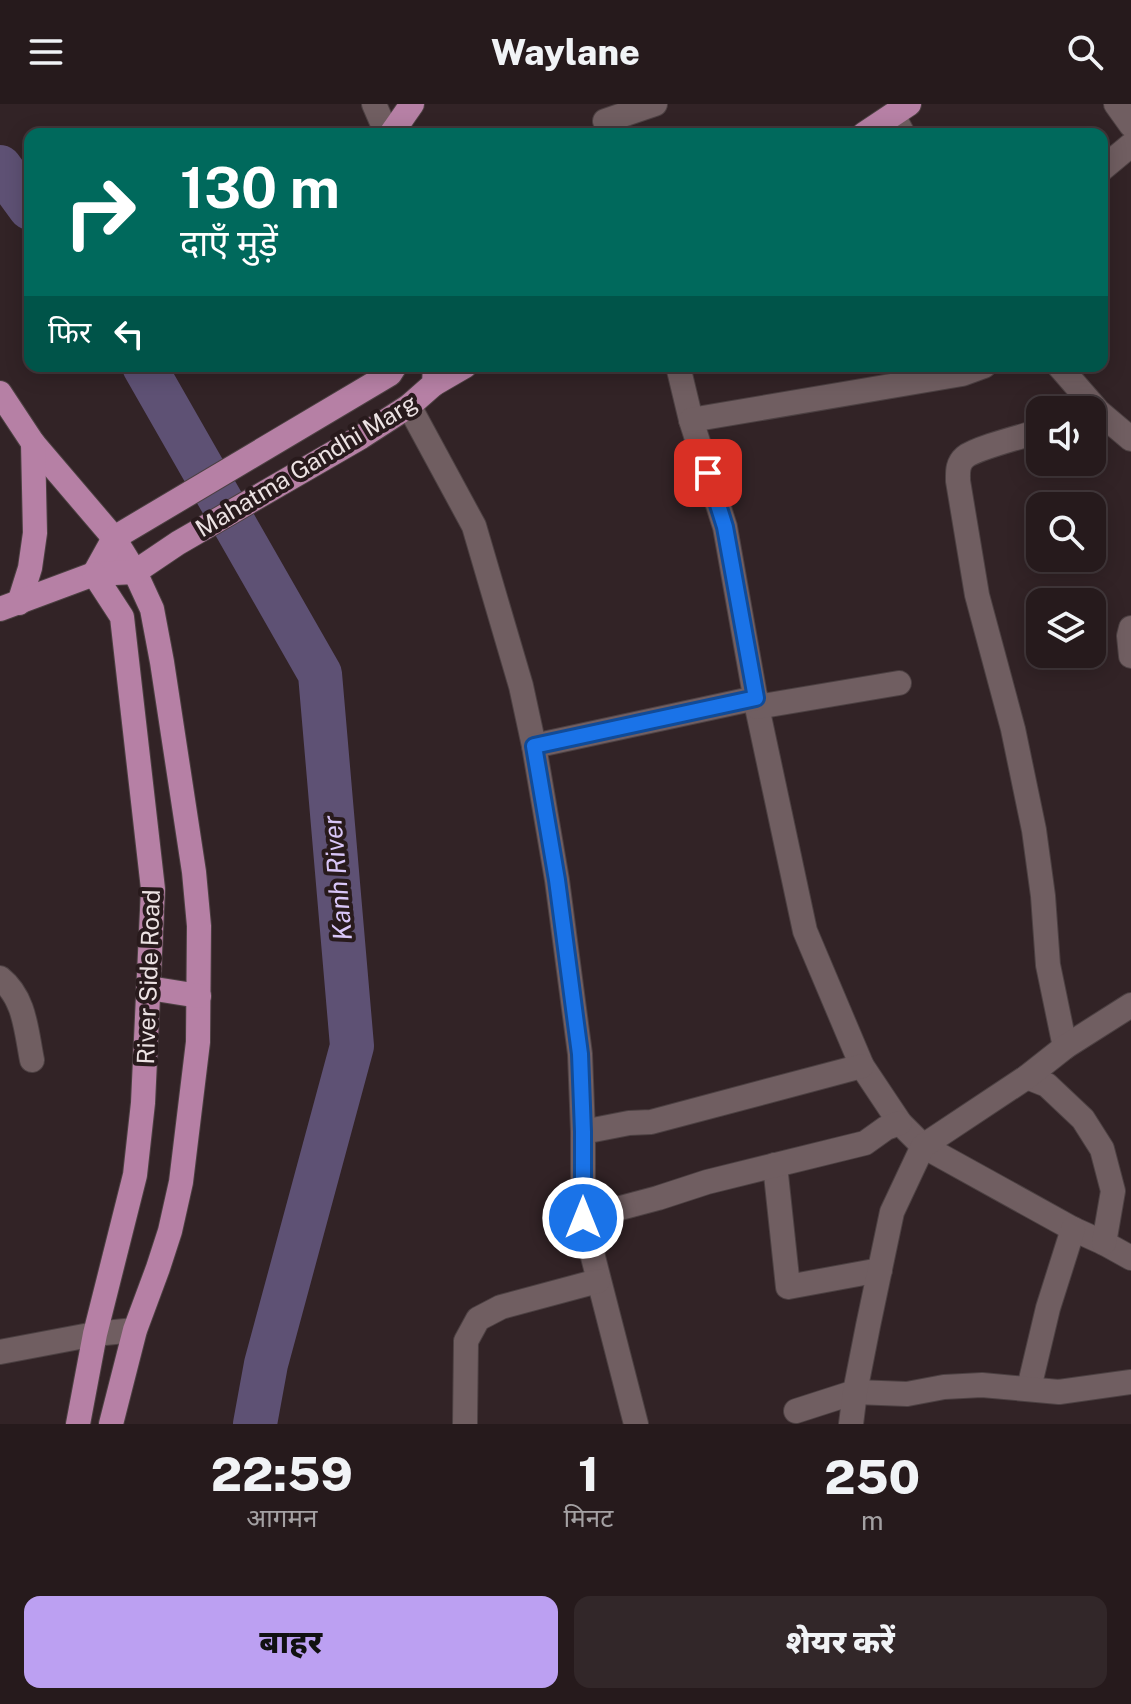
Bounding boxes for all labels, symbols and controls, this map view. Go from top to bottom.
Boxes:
icon: menu [24,30,68,74]
icon: search [1063,30,1107,74]
text: Waylane [491,31,640,73]
text: 130 m [180,155,340,221]
icon: right [48,160,152,264]
text: दाएँ मुड़ें [180,222,278,264]
icon: left [107,312,151,356]
text: फिर [48,314,91,350]
street label: Mahatma Gandhi Marg [190,388,422,542]
map controls [1026,396,1106,668]
button: sound [1026,396,1106,476]
pin [674,439,742,507]
icon: arrive [686,451,730,495]
button: search [1026,492,1106,572]
button: layers [1026,588,1106,668]
water label: Kanh River [316,814,358,942]
street label: River Side Road [131,889,165,1065]
position arrow [541,1176,625,1260]
text: 22:59 [211,1445,353,1502]
text: 1 [578,1445,599,1502]
text: 250 [824,1448,920,1505]
text: आगमन [246,1502,317,1533]
text: मिनट [564,1502,613,1533]
text: m [861,1505,883,1536]
button: बाहर [24,1596,558,1688]
button: शेयर करें [574,1596,1107,1688]

